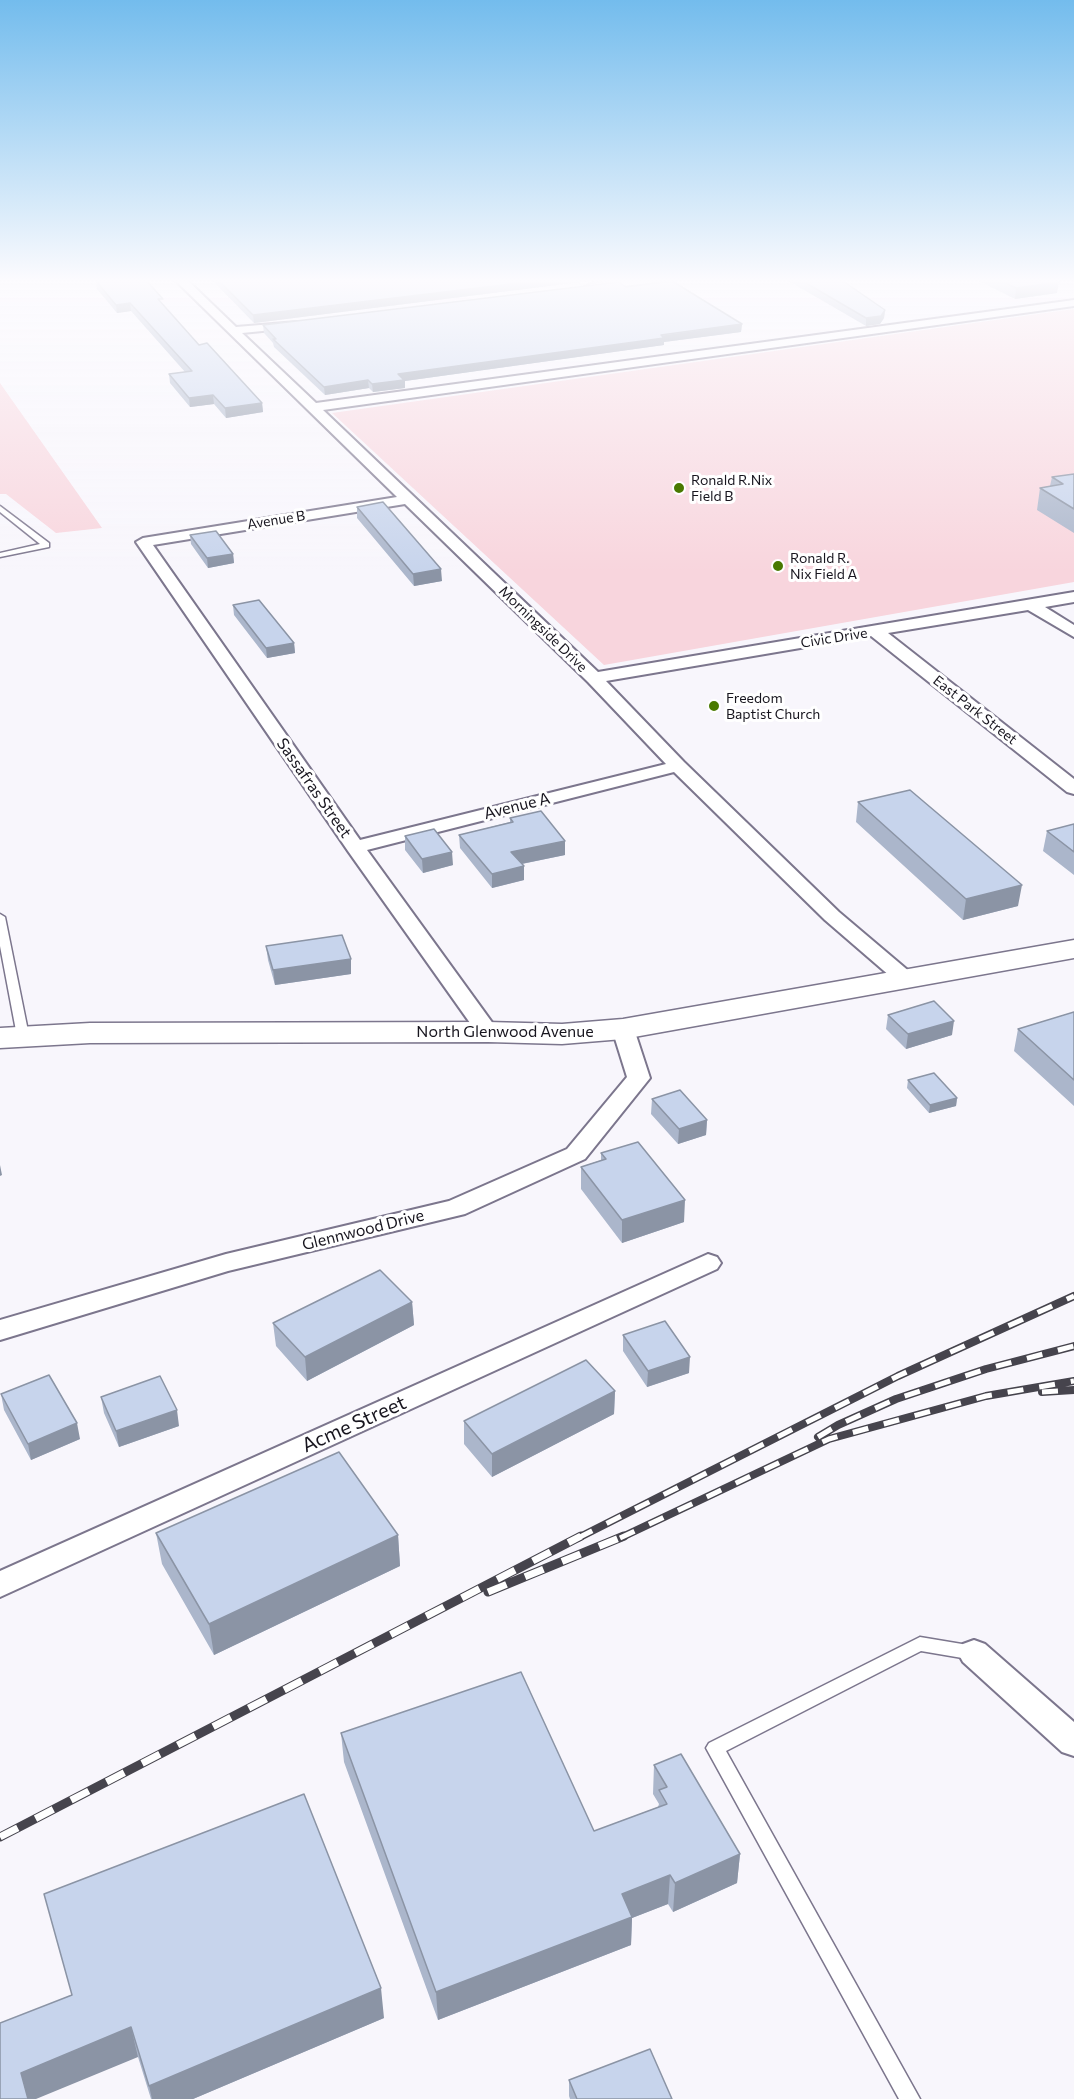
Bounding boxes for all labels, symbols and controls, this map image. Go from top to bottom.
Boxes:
place label: Ronald R.Nix Field B [691,472,772,504]
marker: Ronald R.Nix Field B [672,481,686,495]
street label: Avenue B [246,507,306,533]
place label: Ronald R. Nix Field A [790,550,857,582]
marker: Ronald R. Nix Field A [771,559,785,573]
street label: Morningside Drive [495,582,591,676]
street label: Civic Drive [799,624,869,652]
street label: East Park Street [930,672,1020,748]
place label: Freedom Baptist Church [726,690,820,722]
marker: Freedom Baptist Church [707,699,721,713]
street label: Sassafras Street [273,735,355,841]
street label: Avenue A [482,789,552,823]
street label: North Glenwood Avenue [416,1022,594,1042]
street label: Glennwood Drive [300,1206,426,1254]
street label: Acme Street [298,1390,410,1458]

